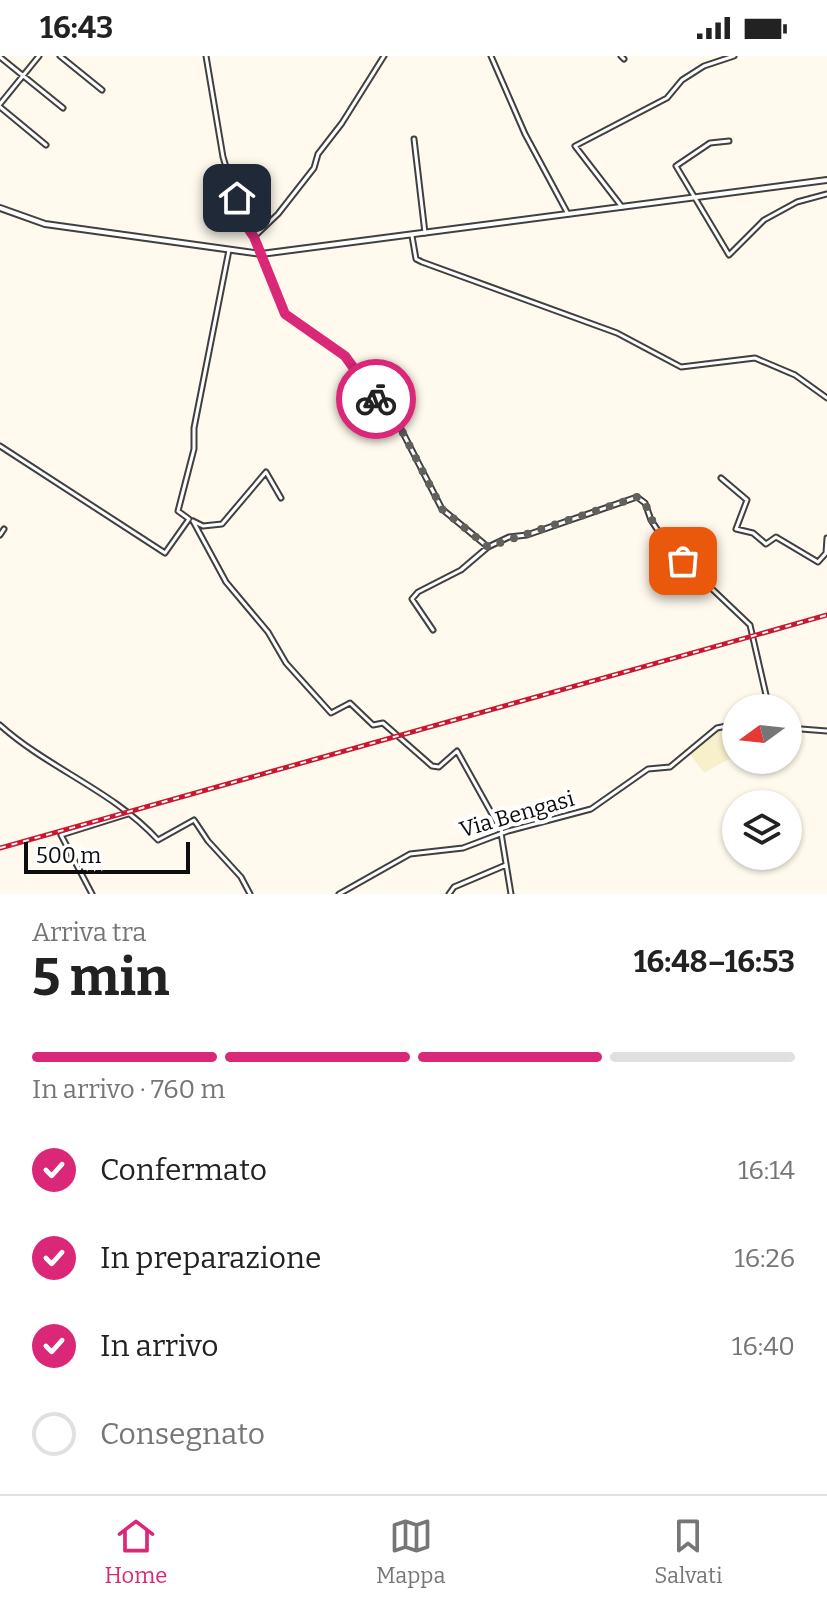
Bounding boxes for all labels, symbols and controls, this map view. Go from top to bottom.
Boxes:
text: 16:43 [40,10,113,46]
pin [203,164,271,232]
icon: home [215,176,259,220]
courier [336,359,416,439]
icon: bike [354,377,398,421]
pin [649,527,717,595]
icon: bag [661,539,705,583]
north arrow [722,694,802,774]
map controls [722,694,802,870]
street label: Via Bengasi [457,785,578,843]
button: layers [722,790,802,870]
scale bar [24,838,190,874]
text: 500 m [36,842,101,869]
text: Arriva tra [32,917,146,948]
text: 16:48–16:53 [634,944,795,980]
text: 5 min [32,946,169,1009]
text: In arrivo · 760 m [32,1074,225,1105]
icon: check [32,1148,76,1192]
text: Confermato [100,1152,267,1188]
text: 16:14 [738,1155,795,1186]
icon: check [32,1236,76,1280]
text: In preparazione [100,1240,321,1276]
text: 16:26 [734,1243,795,1274]
icon: check [32,1324,76,1368]
text: In arrivo [100,1328,219,1364]
text: 16:40 [732,1331,795,1362]
text: Consegnato [100,1416,265,1452]
tab: Home [104,1514,167,1589]
tab: Mappa [376,1514,445,1589]
tab: Salvati [654,1514,723,1589]

